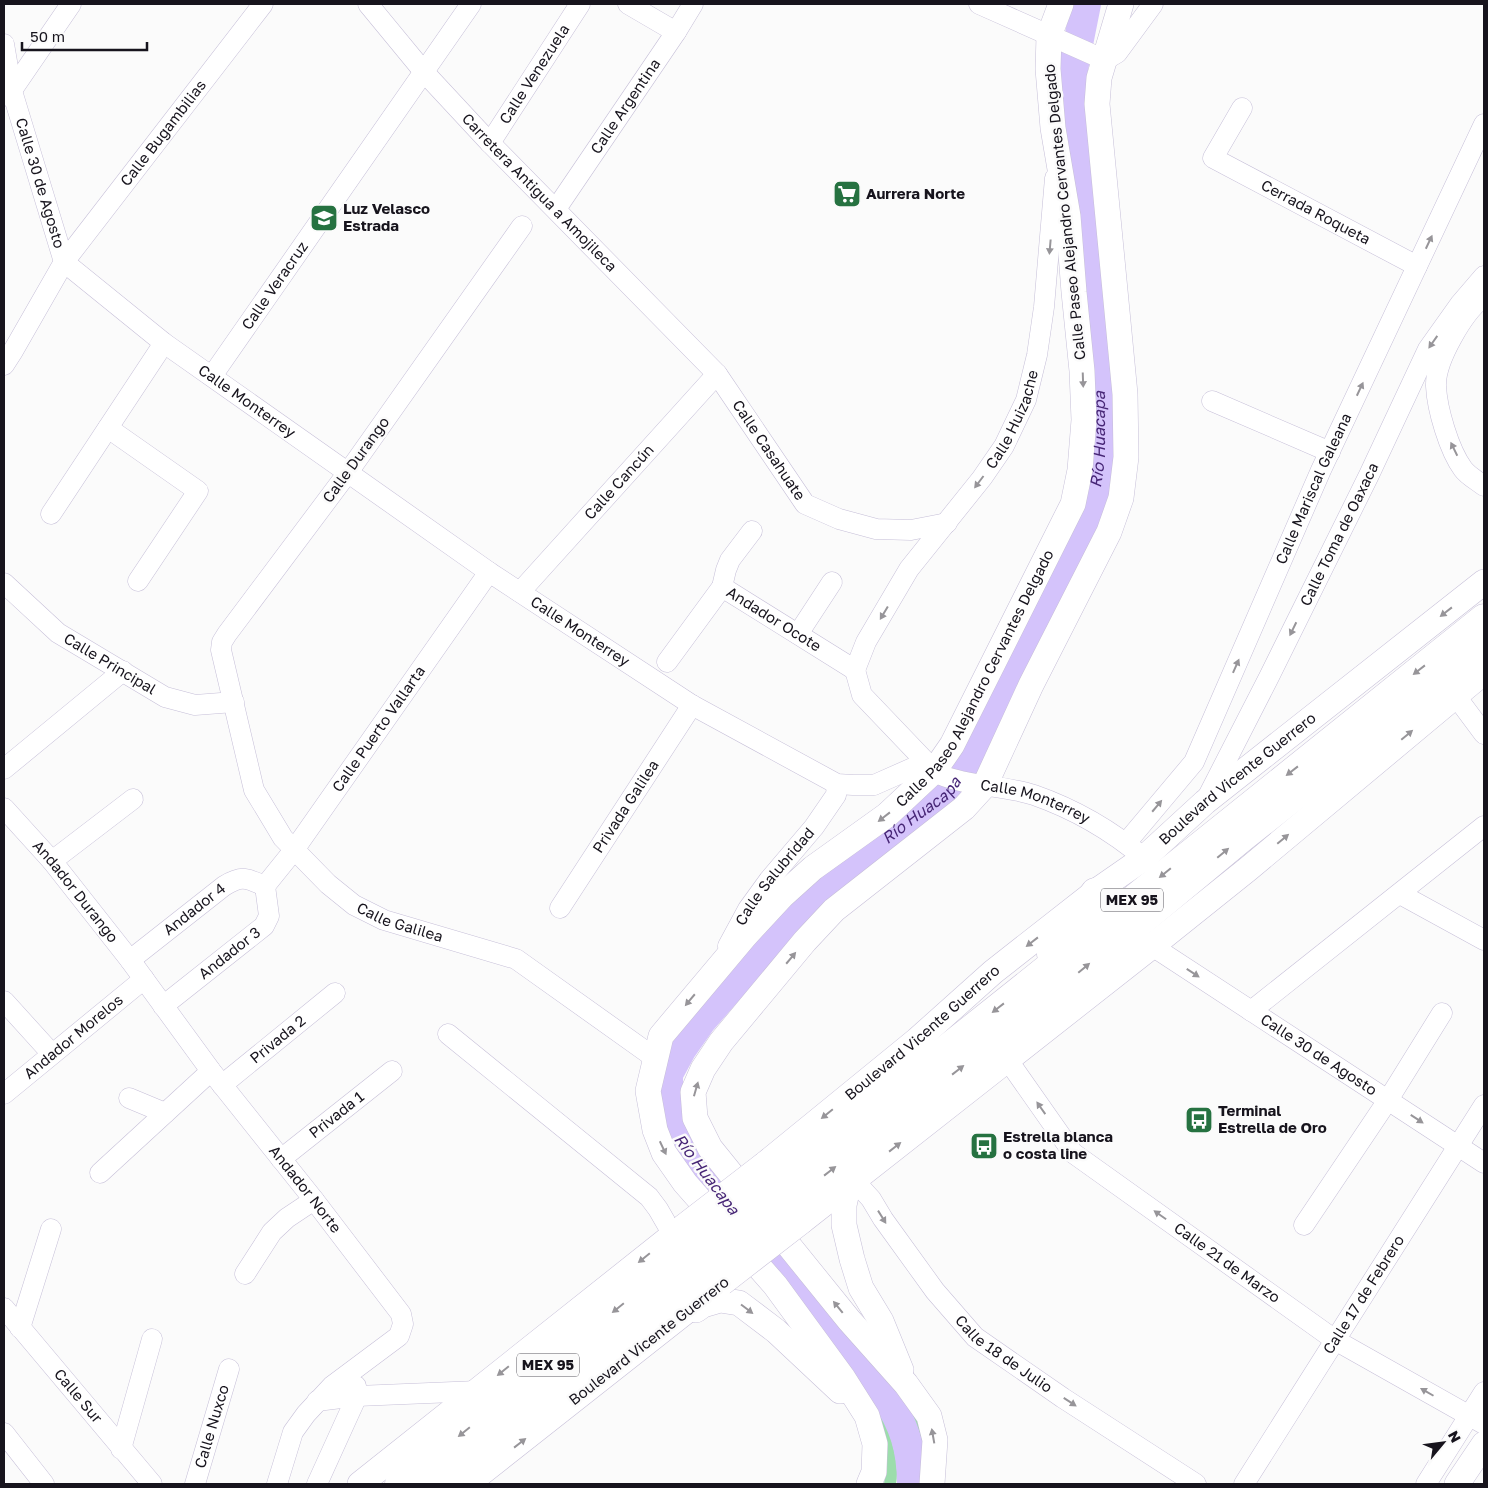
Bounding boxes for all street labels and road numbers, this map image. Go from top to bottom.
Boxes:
street label: Calle Venezuela [495,20,573,127]
street label: Calle Argentina [586,55,663,157]
street label: Calle Paseo Alejandro Cervantes Delgado [1040,63,1089,361]
street label: Calle Bugambilias [116,76,209,189]
street label: Carretera Antigua a Amojileca [459,109,621,275]
street label: Calle 30 de Agosto [13,116,69,250]
street label: Cerrada Roqueta [1258,175,1374,248]
street label: Calle Veracruz [237,237,311,333]
street label: Calle Monterrey [195,360,300,441]
street label: Calle Huizache [981,368,1041,472]
street label: Calle Casahuate [729,396,810,503]
street label: Calle Mariscal Galeana [1271,410,1355,567]
street label: Calle Durango [318,413,392,506]
street label: Calle Cancún [580,440,657,523]
street label: Calle Toma de Oaxaca [1296,459,1382,609]
street label: Calle Paseo Alejandro Cervantes Delgado [891,546,1057,810]
street label: Andador Ocote [724,582,825,655]
street label: Calle Monterrey [528,592,634,670]
street label: Calle Principal [61,629,160,698]
street label: Calle Puerto Vallarta [328,662,428,795]
street label: Boulevard Vicente Guerrero [1155,708,1319,848]
street label: Privada Galilea [588,756,662,856]
street label: Calle Monterrey [979,775,1094,827]
street label: Calle Salubridad [731,824,817,928]
street label: Andador Durango [30,836,123,946]
street label: Andador 4 [159,879,228,938]
road number: MEX 95 [1101,888,1163,912]
street label: Calle Galilea [354,898,445,945]
street label: Andador 3 [195,923,263,982]
street label: Boulevard Vicente Guerrero [841,960,1003,1103]
street label: Andador Morelos [20,990,126,1082]
street label: Calle 30 de Agosto [1258,1009,1381,1099]
street label: Privada 2 [246,1011,309,1067]
street label: Privada 1 [305,1087,367,1141]
street label: Andador Norte [266,1141,346,1236]
street label: Calle 21 de Marzo [1171,1218,1284,1306]
street label: Calle 17 de Febrero [1319,1231,1407,1357]
street label: Boulevard Vicente Guerrero [565,1272,732,1408]
street label: Calle 18 de Julio [952,1311,1056,1396]
road number: MEX 95 [517,1354,579,1376]
street label: Calle Sur [51,1365,107,1426]
street label: Calle Nuxco [190,1382,232,1470]

